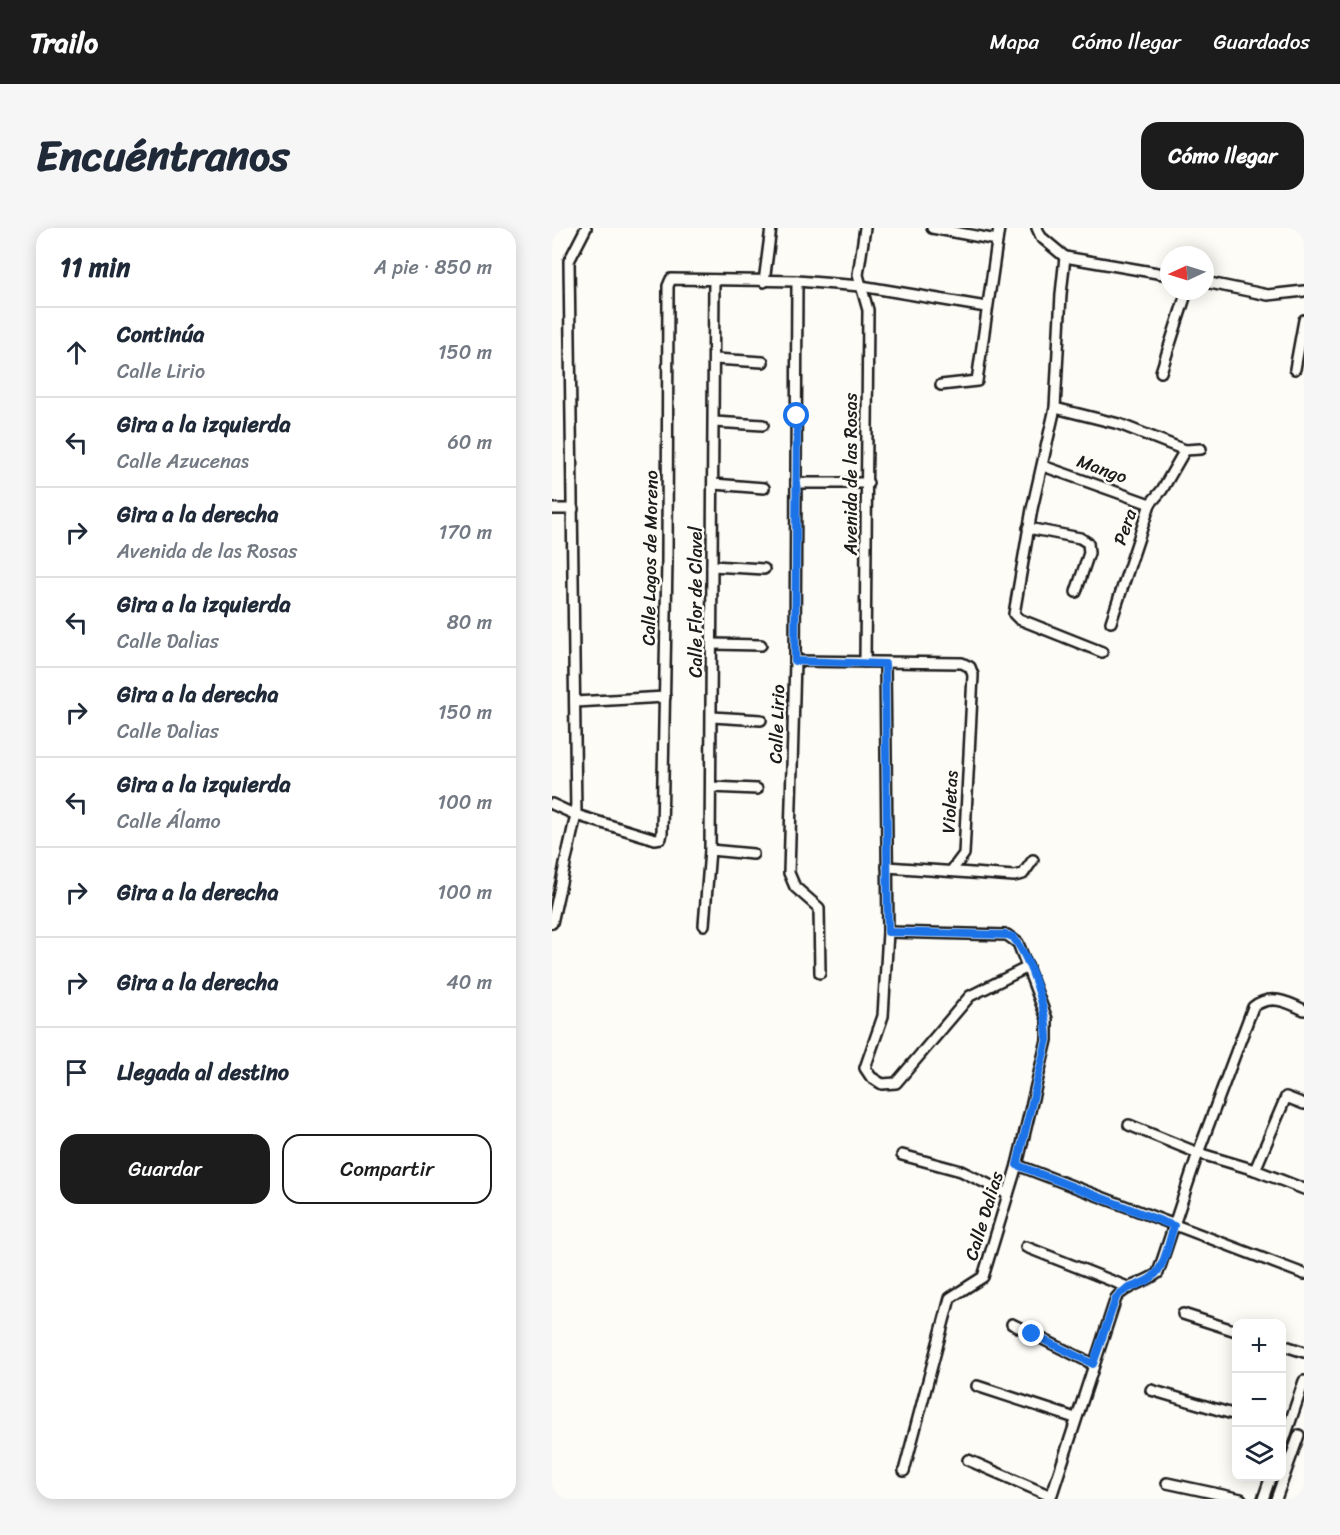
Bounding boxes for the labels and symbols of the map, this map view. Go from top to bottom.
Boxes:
north arrow [1160,246,1214,300]
street label: Avenida de las Rosas [835,392,867,556]
route start [783,402,809,428]
street label: Mango [1072,445,1132,493]
street label: Calle Lagos de Moreno [632,470,668,646]
street label: Pera [1104,504,1146,550]
street label: Calle Flor de Clavel [680,525,712,678]
street label: Calle Lirio [760,684,794,764]
street label: Violetas [932,769,968,834]
street label: Calle Dalias [955,1167,1013,1265]
route end [1018,1320,1044,1346]

